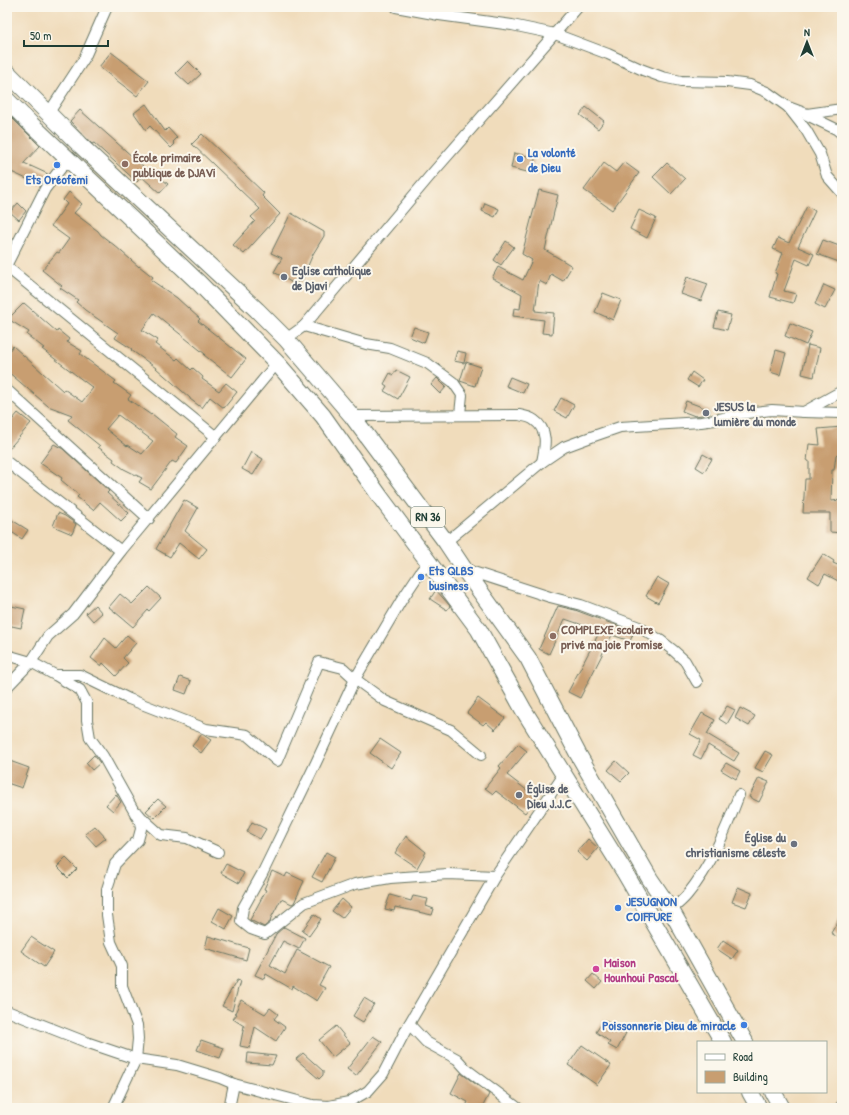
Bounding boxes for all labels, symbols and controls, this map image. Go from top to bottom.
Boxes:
scale bar [24,22,108,48]
north arrow [787,22,827,62]
text: N [804,25,810,39]
text: 50 m [30,27,51,44]
place label: La volonté de Dieu [528,143,576,176]
place label: École primaire publique de DJAVi [133,148,216,182]
marker: La volonté de Dieu [515,154,525,164]
marker: École primaire publique de DJAVi [120,159,130,169]
marker: Ets Oréofemi [52,160,62,170]
place label: Ets Oréofemi [26,170,88,188]
place label: Eglise catholique de Djavi [292,261,372,294]
marker: Eglise catholique de Djavi [279,272,289,282]
place label: JESUS la lumière du monde [714,397,797,430]
marker: JESUS la lumière du monde [701,408,711,418]
road number: RN 36 [411,507,445,527]
place label: Ets QLBS business [429,561,473,594]
marker: Ets QLBS business [416,572,426,582]
place label: COMPLEXE scolaire privé ma joie Promise [561,620,663,654]
marker: COMPLEXE scolaire privé ma joie Promise [548,631,558,641]
place label: Église de Dieu J.J.C [527,779,572,812]
marker: Église de Dieu J.J.C [514,790,524,800]
place label: Église du christianisme céleste [686,828,787,861]
marker: Église du christianisme céleste [789,839,799,849]
place label: JESUGNON COIFFURE [626,892,677,925]
marker: JESUGNON COIFFURE [613,903,623,913]
place label: Maison Hounhoui Pascal [604,953,679,986]
marker: Maison Hounhoui Pascal [591,964,601,974]
place label: Poissonnerie Dieu de miracle [602,1016,737,1034]
marker: Poissonnerie Dieu de miracle [739,1020,749,1030]
legend [697,1041,827,1093]
text: Road [733,1048,753,1065]
text: Building [733,1068,768,1085]

